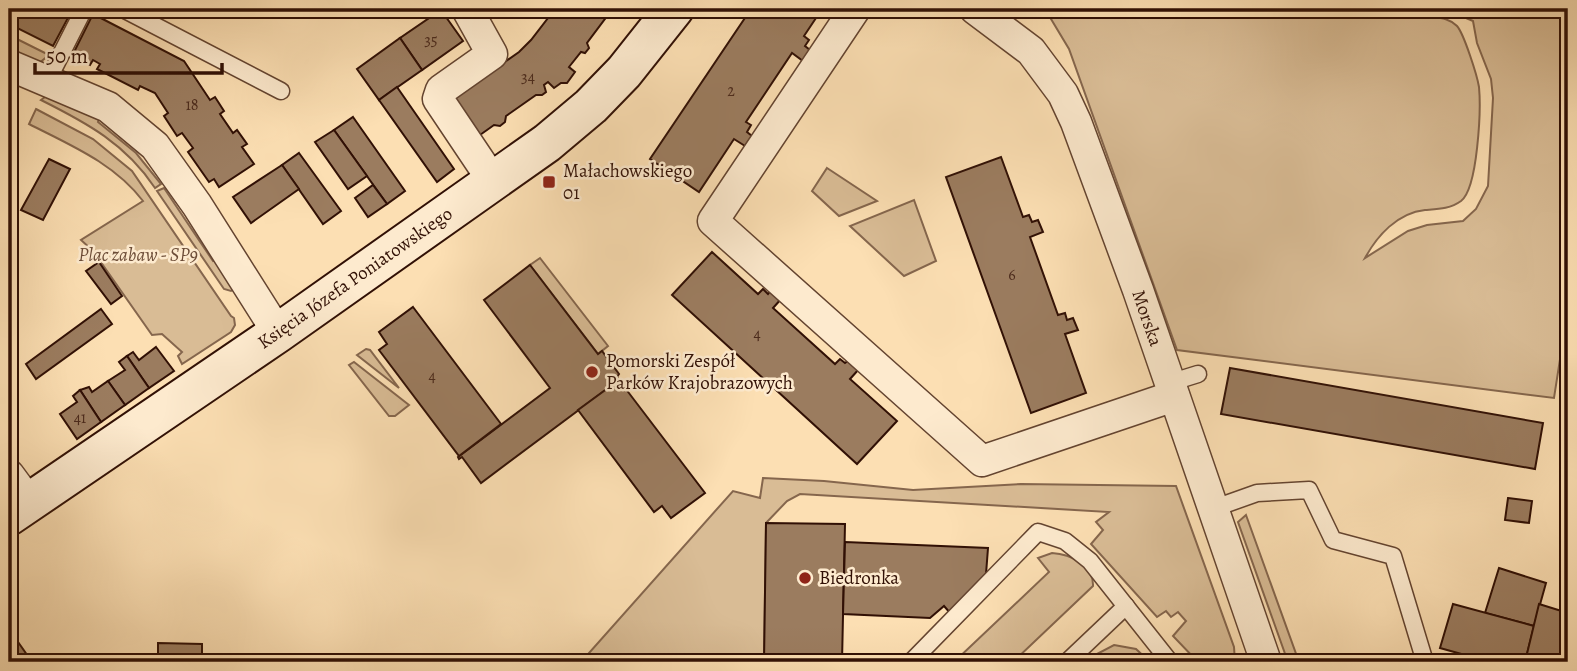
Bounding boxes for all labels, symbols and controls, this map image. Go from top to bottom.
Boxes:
house number: 35 [424,29,438,51]
scale bar [35,32,222,76]
text: 50 m [46,42,88,70]
house number: 34 [521,66,535,88]
house number: 2 [727,80,735,102]
house number: 18 [185,94,199,116]
place label: Małachowskiego 01 [563,158,692,206]
marker: Małachowskiego 01 [541,174,557,190]
street label: Księcia Józefa Poniatowskiego [252,201,458,355]
park label: Plac zabaw - SP9 [78,242,198,268]
house number: 6 [1008,264,1016,286]
street label: Morska [1125,286,1169,350]
house number: 4 [753,323,761,345]
place label: Pomorski Zespół Parków Krajobrazowych [606,348,793,396]
marker: Pomorski Zespół Parków Krajobrazowych [584,364,600,380]
house number: 4 [428,365,436,387]
house number: 41 [74,407,87,429]
place label: Biedronka [819,565,899,591]
marker: Biedronka [797,570,813,586]

